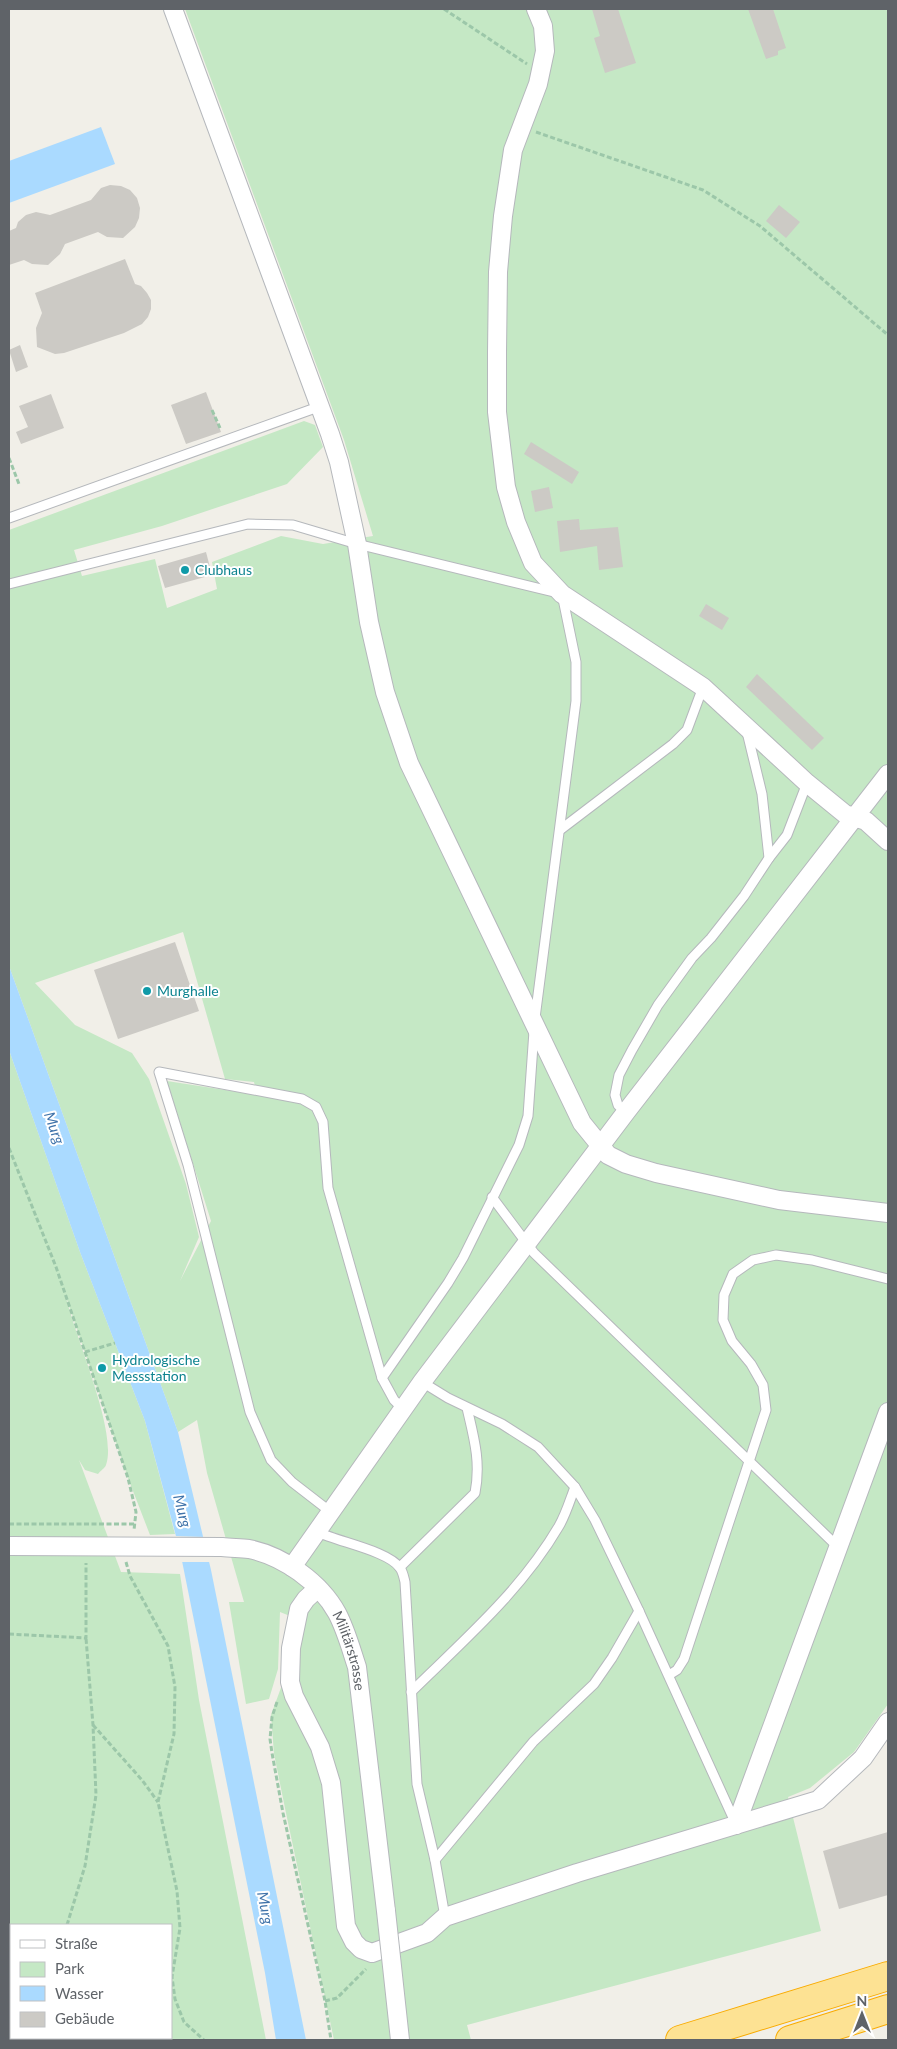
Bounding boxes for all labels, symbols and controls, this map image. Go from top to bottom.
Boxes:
place label: Clubhaus [195,561,252,578]
marker: Clubhaus [179,564,191,576]
place label: Murghalle [157,982,219,999]
marker: Murghalle [141,985,153,997]
water label: Murg [41,1109,69,1147]
place label: Hydrologische Messstation [112,1351,200,1384]
marker: Hydrologische Messstation [96,1362,108,1374]
water label: Murg [170,1492,196,1530]
street label: Militärstrasse [329,1608,369,1692]
water label: Murg [254,1890,278,1926]
legend [10,1924,172,2039]
text: Straße [55,1934,98,1952]
text: Park [55,1959,85,1977]
text: Wasser [55,1984,104,2002]
north arrow [837,1989,887,2039]
text: N [857,1992,867,2009]
text: Gebäude [55,2009,114,2027]

